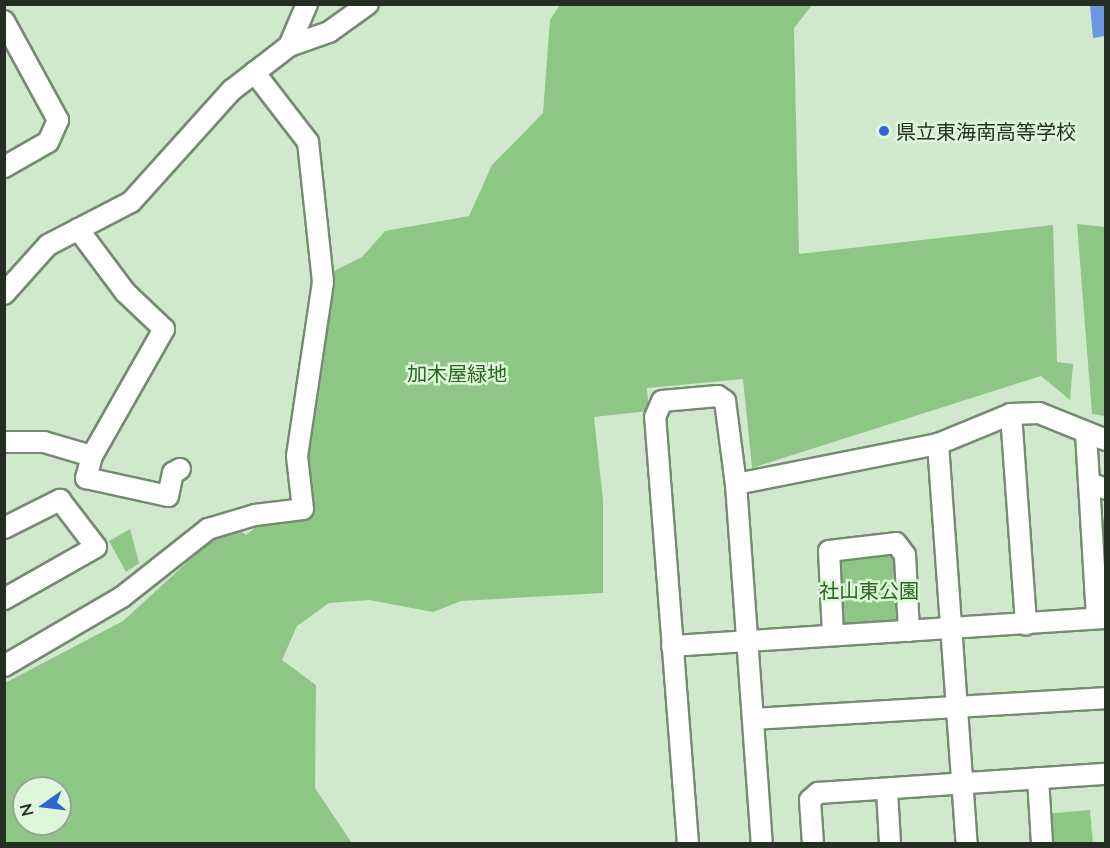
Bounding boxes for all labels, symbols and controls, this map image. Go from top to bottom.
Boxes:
place label: 県立東海南高等学校 [896,119,1076,143]
marker: 県立東海南高等学校 [877,124,891,138]
park label: 加木屋緑地 [407,361,507,385]
park label: 社山東公園 [819,578,919,602]
north arrow [12,776,72,836]
text: N [15,802,37,818]

